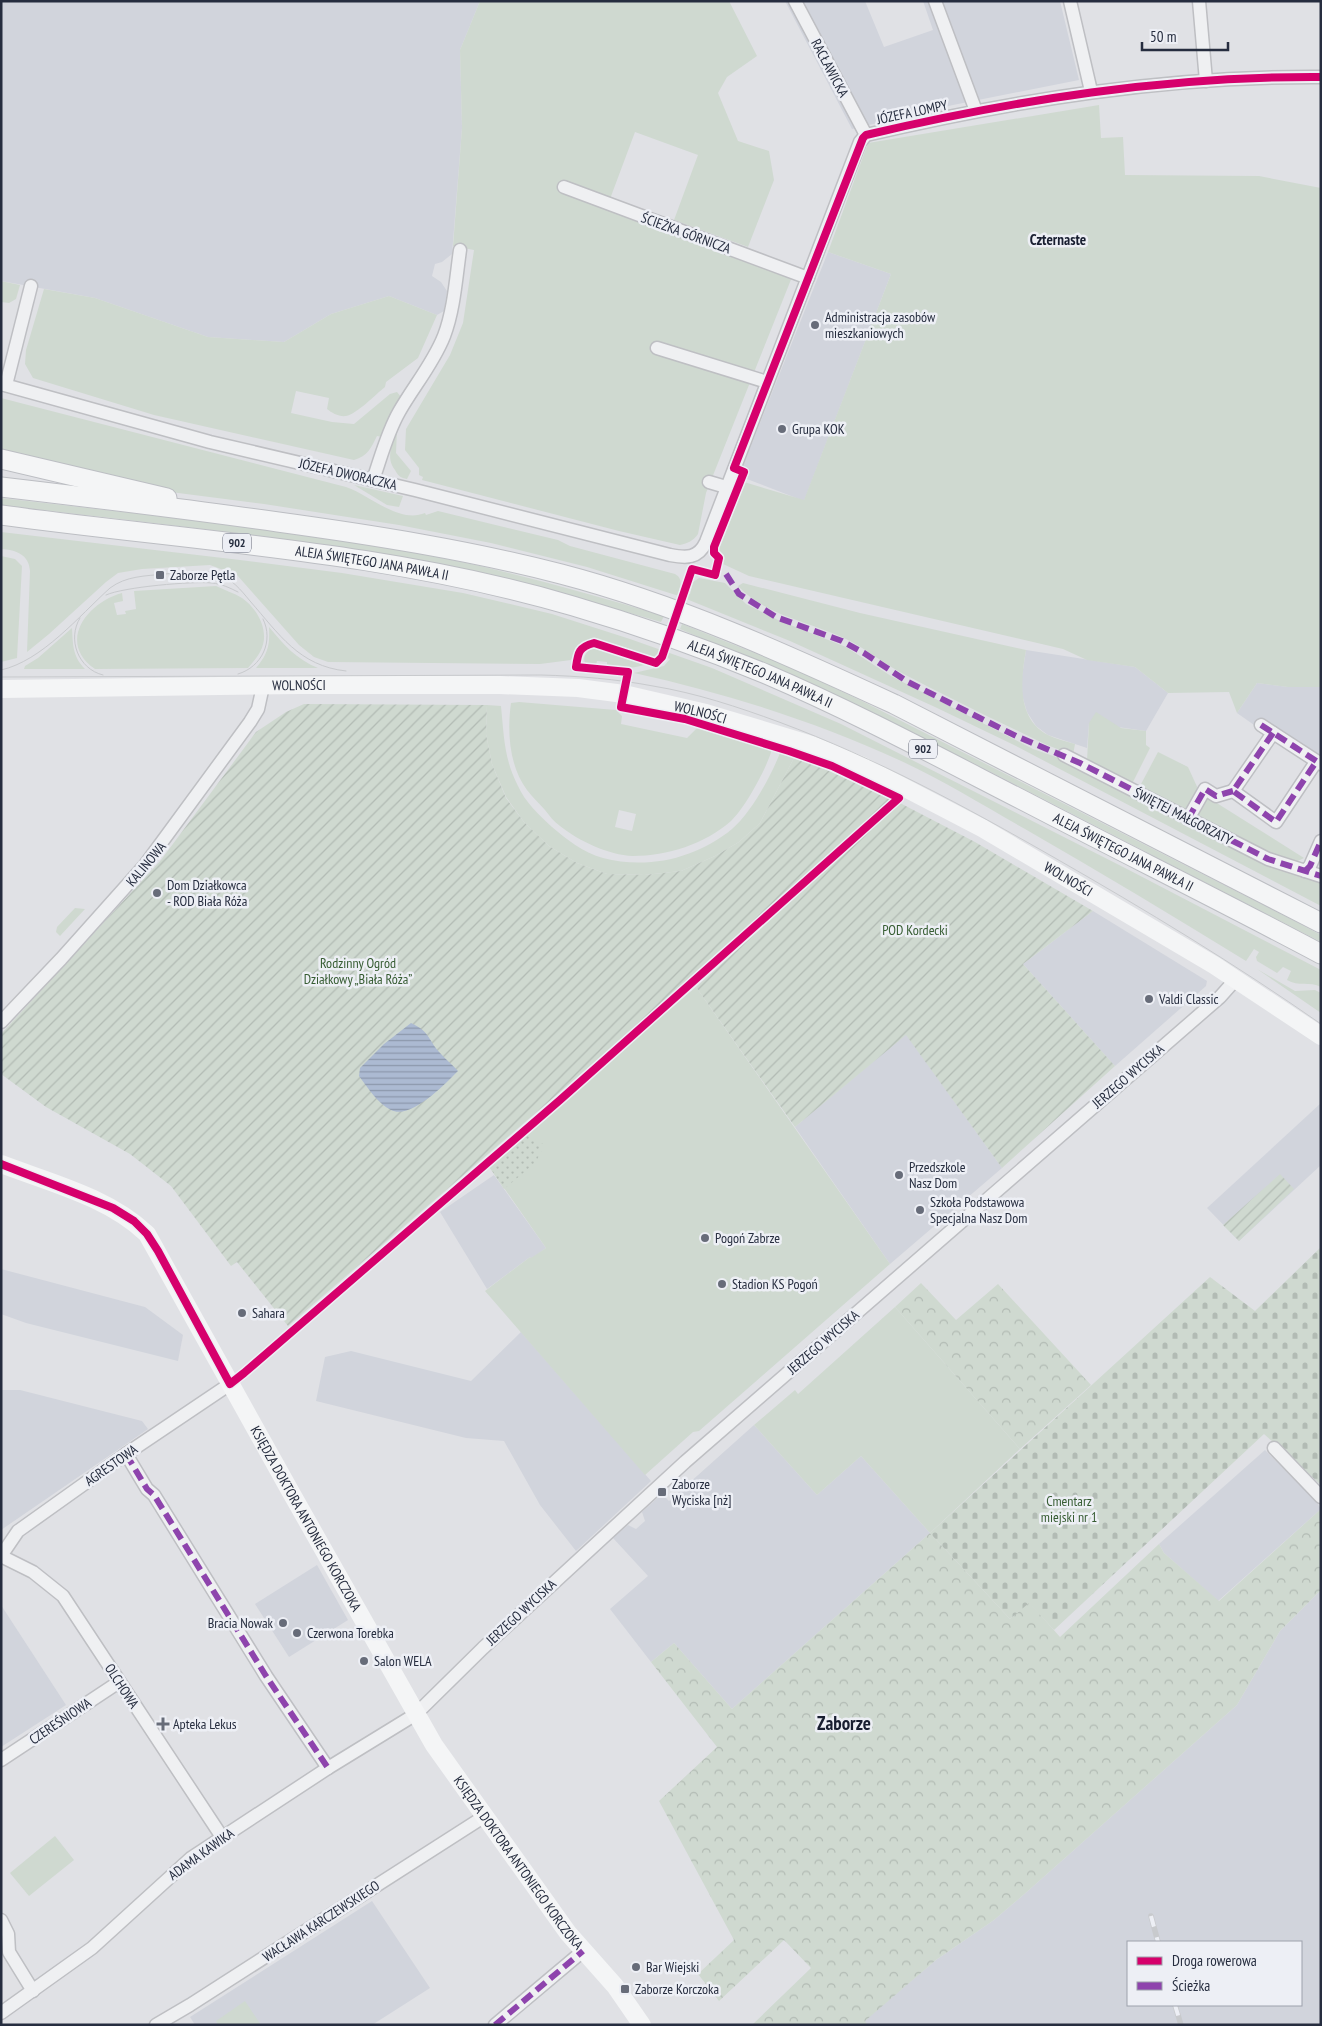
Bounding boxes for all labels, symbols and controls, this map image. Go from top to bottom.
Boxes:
scale bar [1142,20,1228,52]
text: 50 m [1150,27,1176,46]
street label: RACŁAWICKA [807,36,853,101]
street label: JÓZEFA LOMPY [874,96,950,128]
street label: ŚCIEŻKA GÓRNICZA [639,208,734,258]
district label: Czternaste [1030,230,1086,249]
place label: Administracja zasobów mieszkaniowych [825,308,936,342]
marker: Administracja zasobów mieszkaniowych [809,319,821,331]
place label: Grupa KOK [792,420,845,438]
marker: Grupa KOK [776,423,788,435]
street label: JÓZEFA DWORACZKA [296,454,399,494]
road number: 902 [223,534,251,552]
street label: ALEJA ŚWIĘTEGO JANA PAWŁA II [294,542,450,584]
place label: Zaborze Pętla [170,566,235,584]
marker: Zaborze Pętla [154,569,166,581]
street label: ALEJA ŚWIĘTEGO JANA PAWŁA II [685,635,835,712]
street label: WOLNOŚCI [272,676,326,694]
street label: WOLNOŚCI [672,697,729,728]
road number: 902 [909,740,937,759]
street label: ŚWIĘTEJ MAŁGORZATY [1130,783,1236,849]
street label: ALEJA ŚWIĘTEGO JANA PAWŁA II [1050,809,1197,895]
street label: KALINOWA [122,838,170,890]
street label: WOLNOŚCI [1041,858,1096,900]
place label: Dom Działkowca - ROD Biała Róża [167,876,247,910]
marker: Dom Działkowca - ROD Biała Róża [151,887,163,899]
park label: POD Kordecki [882,921,948,939]
park label: Rodzinny Ogród Działkowy „Biała Róża” [304,954,412,988]
place label: Valdi Classic [1158,990,1219,1008]
marker: Valdi Classic [1143,993,1155,1005]
street label: JERZEGO WYCISKA [1088,1040,1168,1113]
place label: Przedszkole Nasz Dom [909,1158,966,1192]
marker: Przedszkole Nasz Dom [893,1169,905,1181]
place label: Szkoła Podstawowa Specjalna Nasz Dom [930,1193,1027,1227]
marker: Szkoła Podstawowa Specjalna Nasz Dom [914,1204,926,1216]
place label: Pogoń Zabrze [715,1229,780,1247]
marker: Pogoń Zabrze [699,1232,711,1244]
place label: Stadion KS Pogoń [732,1275,818,1293]
marker: Stadion KS Pogoń [716,1278,728,1290]
place label: Sahara [252,1304,285,1322]
street label: JERZEGO WYCISKA [783,1306,863,1379]
marker: Sahara [236,1307,248,1319]
street label: KSIĘDZA DOKTORA ANTONIEGO KORCZOKA [247,1423,366,1615]
street label: AGRESTOWA [81,1440,141,1490]
place label: Zaborze Wyciska [nż] [672,1475,731,1509]
marker: Zaborze Wyciska [nż] [656,1486,668,1498]
park label: Cmentarz miejski nr 1 [1041,1492,1097,1526]
street label: JERZEGO WYCISKA [481,1575,560,1650]
place label: Bracia Nowak [208,1614,274,1632]
marker: Bracia Nowak [277,1617,289,1629]
place label: Czerwona Torebka [307,1624,394,1642]
marker: Czerwona Torebka [291,1627,303,1639]
place label: Salon WELA [374,1652,432,1670]
marker: Salon WELA [358,1655,370,1667]
street label: OLCHOWA [101,1660,143,1712]
street label: CZEREŚNIOWA [26,1694,95,1748]
district label: Zaborze [817,1711,871,1735]
place label: Apteka Lekus [173,1715,237,1733]
marker: Apteka Lekus [157,1718,169,1730]
street label: KSIĘDZA DOKTORA ANTONIEGO KORCZOKA [450,1772,588,1953]
street label: ADAMA KAWIKA [165,1824,238,1884]
street label: WACŁAWA KARCZEWSKIEGO [259,1876,383,1966]
legend [1127,1941,1302,2006]
text: Droga rowerowa [1172,1951,1257,1970]
place label: Bar Wiejski [646,1958,699,1976]
marker: Bar Wiejski [630,1961,642,1973]
text: Ścieżka [1172,1976,1210,1995]
place label: Zaborze Korczoka [635,1980,719,1998]
marker: Zaborze Korczoka [619,1983,631,1995]

